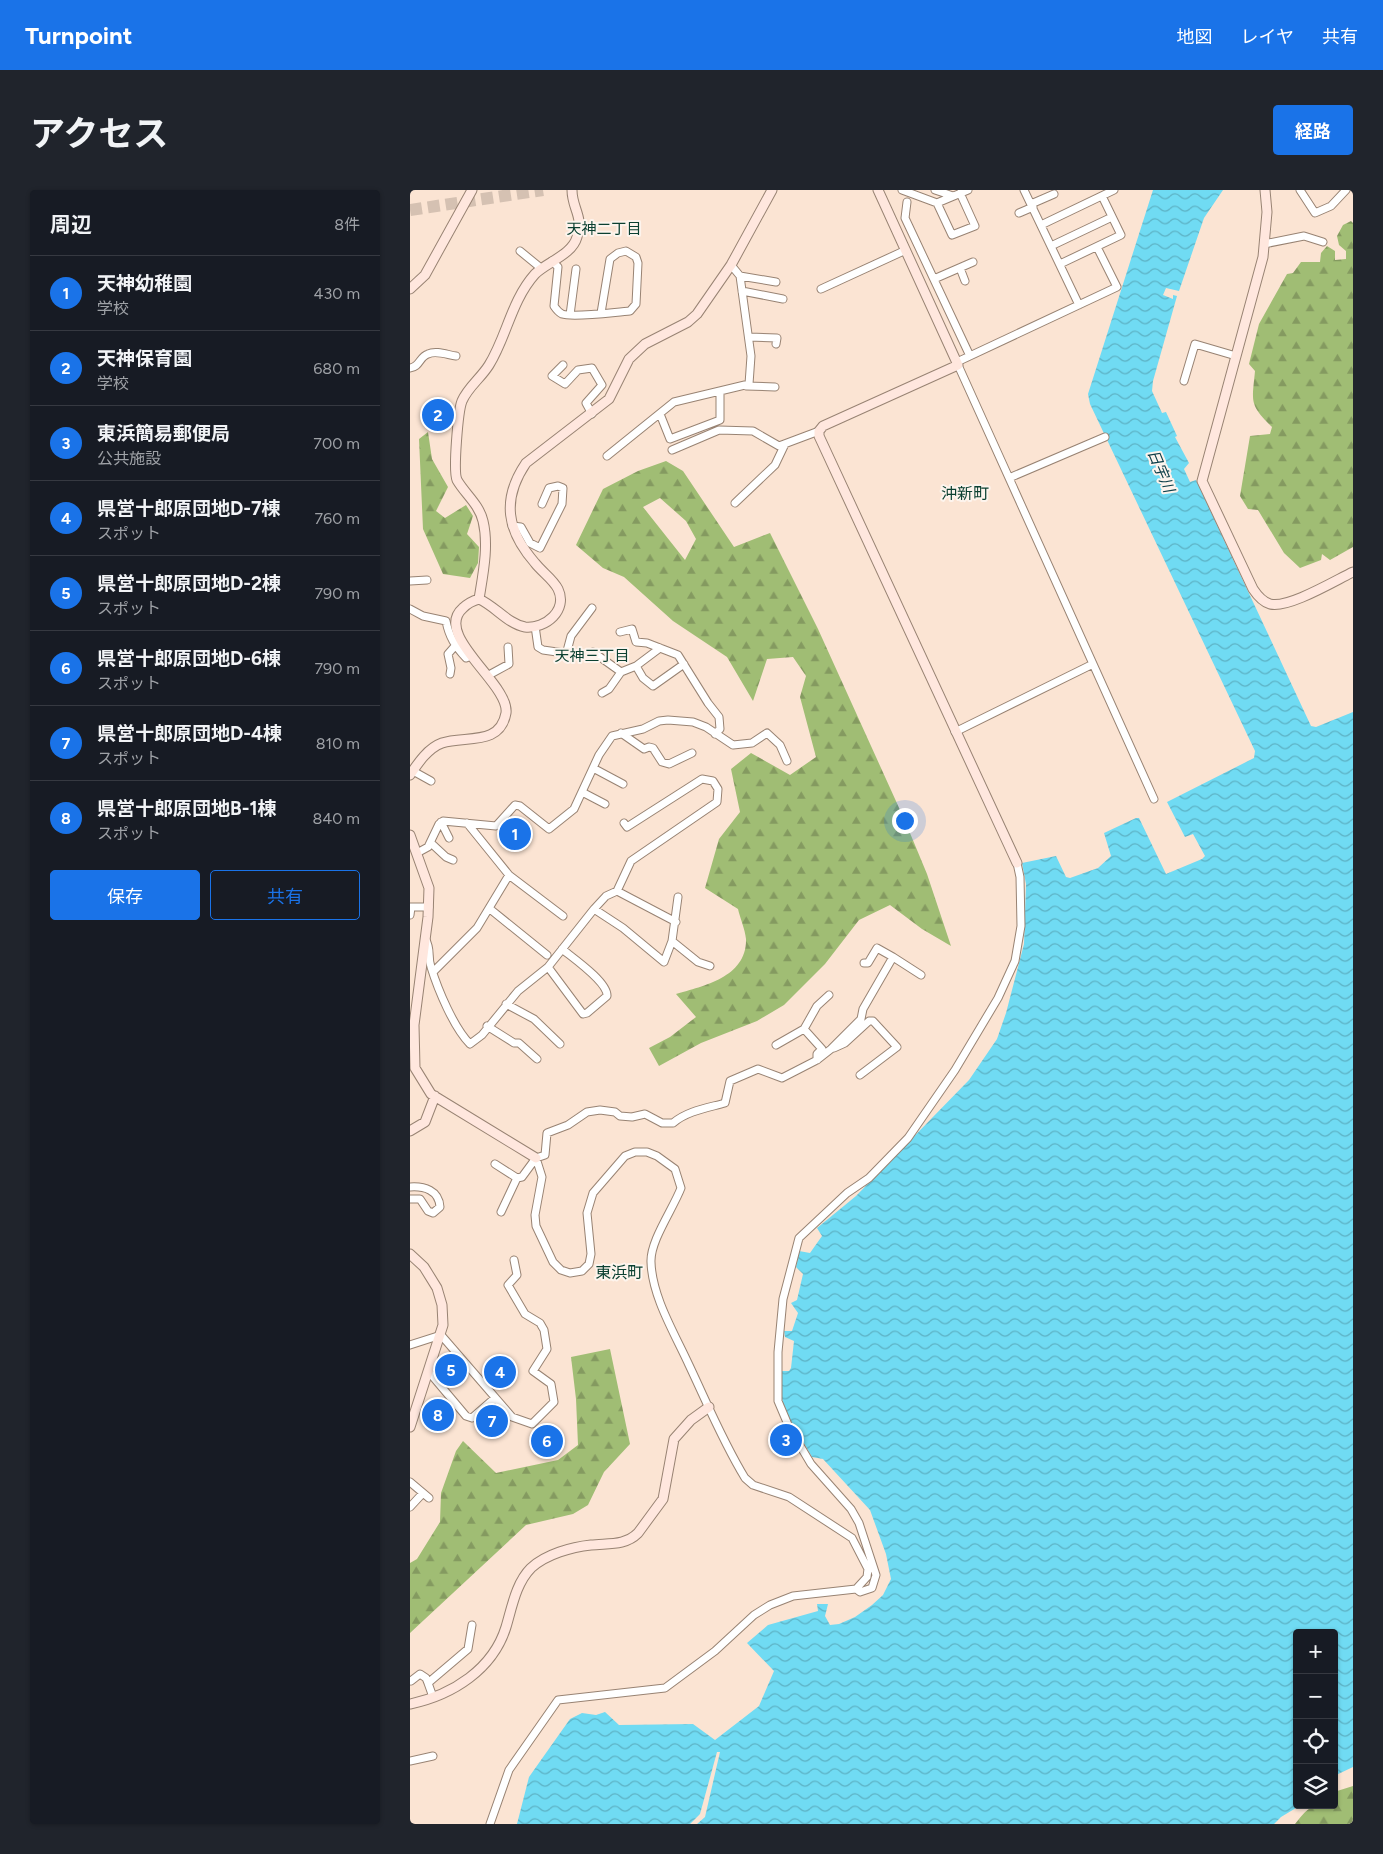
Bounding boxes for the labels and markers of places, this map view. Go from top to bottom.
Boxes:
pin: 2 [422,396,454,434]
pin: 1 [499,815,531,853]
pin: 5 [435,1351,467,1389]
pin: 4 [484,1353,516,1391]
pin: 8 [422,1396,454,1434]
pin: 7 [476,1402,508,1440]
pin: 3 [770,1421,802,1459]
pin: 6 [531,1422,563,1460]

